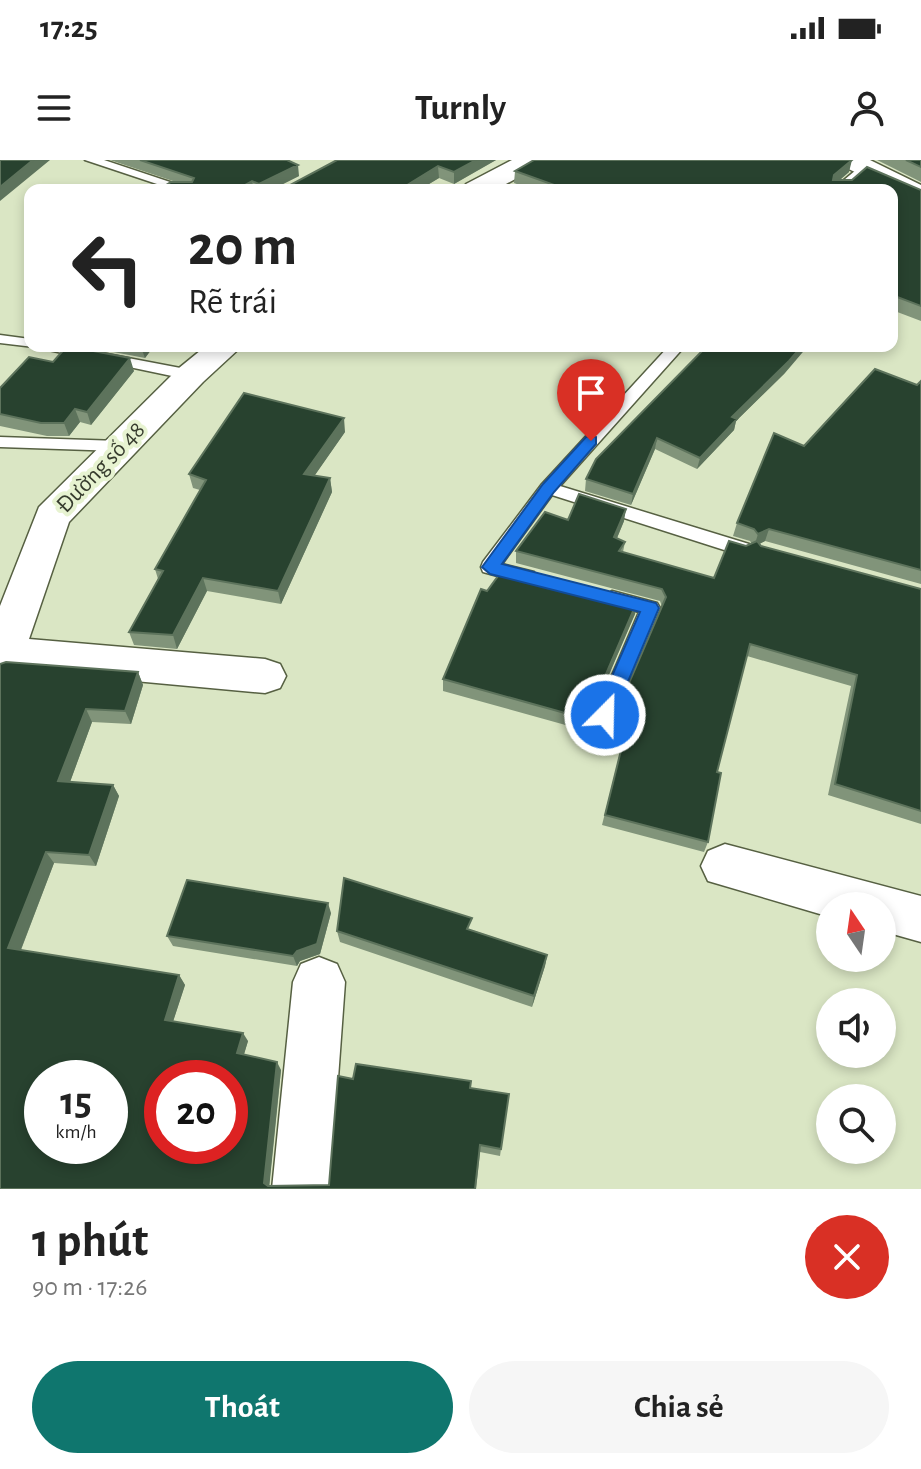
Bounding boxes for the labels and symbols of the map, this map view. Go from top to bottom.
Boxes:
pin [557,359,625,441]
street label: Đường số 48 [52,418,150,518]
position arrow [563,673,647,757]
north arrow [816,892,896,972]
speed limit sign: 20 [144,1060,248,1164]

